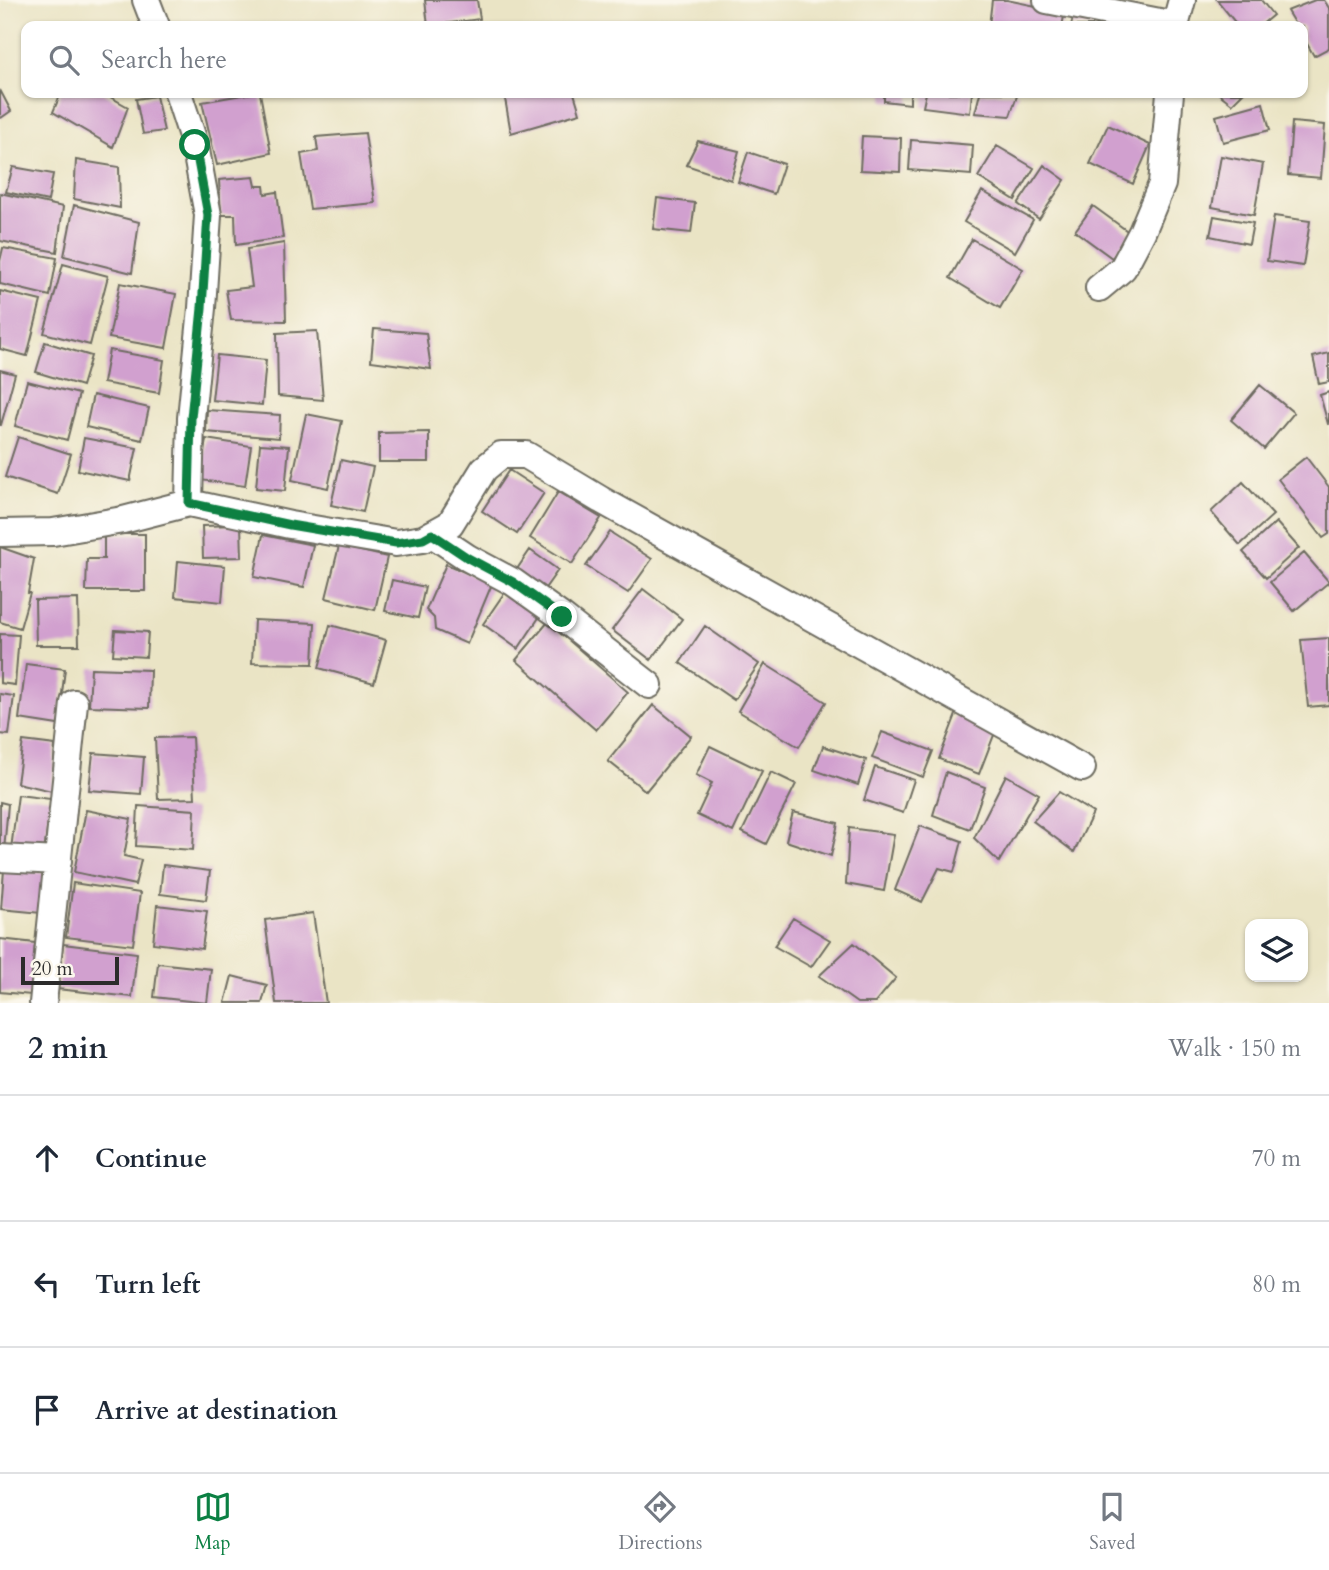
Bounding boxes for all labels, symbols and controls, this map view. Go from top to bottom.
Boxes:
search box [21,21,1308,98]
icon: search [45,41,83,79]
text: Search here [101,42,227,77]
route start [179,129,210,160]
route end [546,601,577,632]
map controls [1245,919,1308,982]
button: layers [1245,919,1308,982]
scale bar [21,954,119,986]
text: 20 m [32,956,73,982]
text: 2 min [28,1028,108,1069]
text: Walk · 150 m [1168,1033,1301,1064]
icon: ahead [28,1139,66,1177]
text: Continue [95,1141,207,1176]
text: 70 m [1252,1143,1301,1174]
icon: left [28,1265,66,1303]
text: Turn left [95,1267,200,1302]
text: 80 m [1252,1269,1301,1300]
icon: arrive [28,1391,66,1429]
text: Arrive at destination [95,1393,338,1428]
tab: Map [194,1488,232,1556]
tab: Directions [619,1488,702,1556]
tab: Saved [1089,1488,1135,1556]

